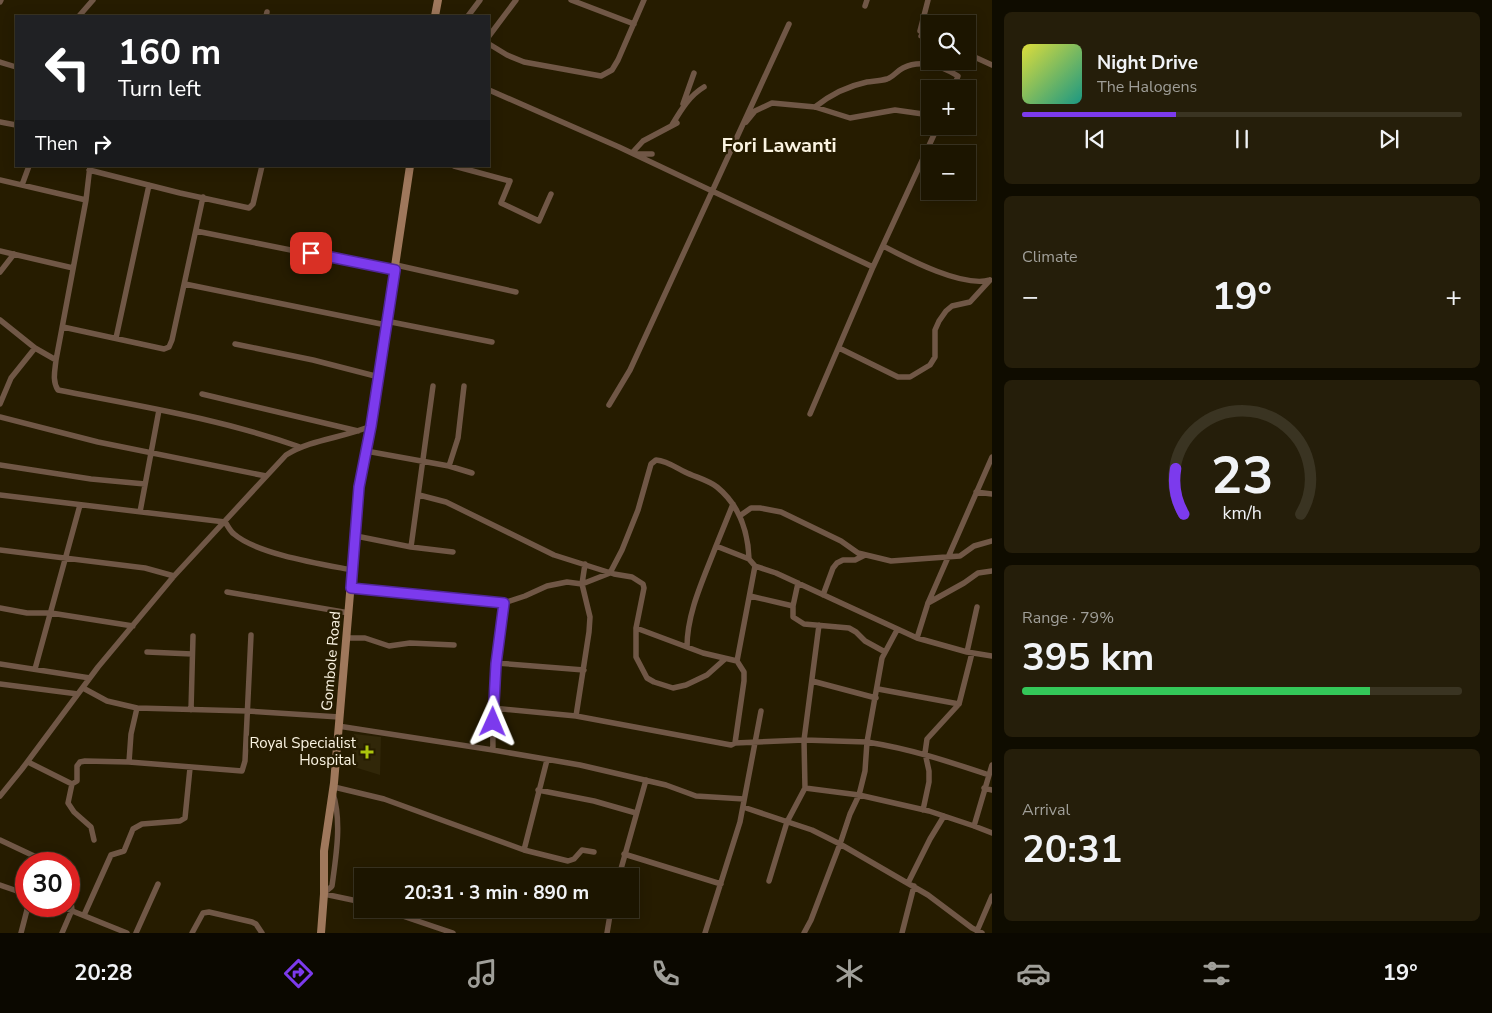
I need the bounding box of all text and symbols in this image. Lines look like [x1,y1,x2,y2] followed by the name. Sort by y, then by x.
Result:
[921,15,976,200] map controls
[921,15,976,70] button: search
[118,29,221,76] text: 160 m
[35,35,100,100] icon: left
[1097,50,1198,76] text: Night Drive
[118,74,201,104] text: Turn left
[1097,76,1197,98] text: The Halogens
[921,80,976,135] button: +
[1081,125,1109,153] icon: previous
[1228,125,1256,153] icon: pause
[1375,125,1403,153] icon: next
[88,130,116,158] icon: right
[35,131,78,157] text: Then
[721,132,837,159] district label: Fori Lawanti
[921,145,976,200] button: −
[290,232,332,274] pin
[297,239,325,267] icon: arrive
[1022,246,1077,268] text: Climate
[1212,271,1272,322] text: 19°
[1022,278,1039,316] text: −
[1445,278,1462,316] text: +
[1211,440,1273,511] text: 23
[1222,501,1262,525] text: km/h
[1022,607,1114,629] text: Range · 79%
[317,610,345,712] street label: Gombole Road
[1022,632,1154,683] text: 395 km
[466,695,518,747] position arrow
[249,733,357,770] place label: Royal Specialist Hospital
[360,745,374,759] marker: Royal Specialist Hospital
[1022,799,1070,821] text: Arrival
[1022,824,1123,875] text: 20:31
[15,852,80,917] speed limit sign: 30
[404,880,589,906] text: 20:31 · 3 min · 890 m
[281,956,316,991] icon: directions
[465,956,500,991] icon: music
[648,956,683,991] icon: phone
[832,956,867,991] icon: climate
[1016,956,1051,991] icon: car
[1199,956,1234,991] icon: filters
[74,958,133,988] text: 20:28
[1383,958,1418,988] text: 19°

